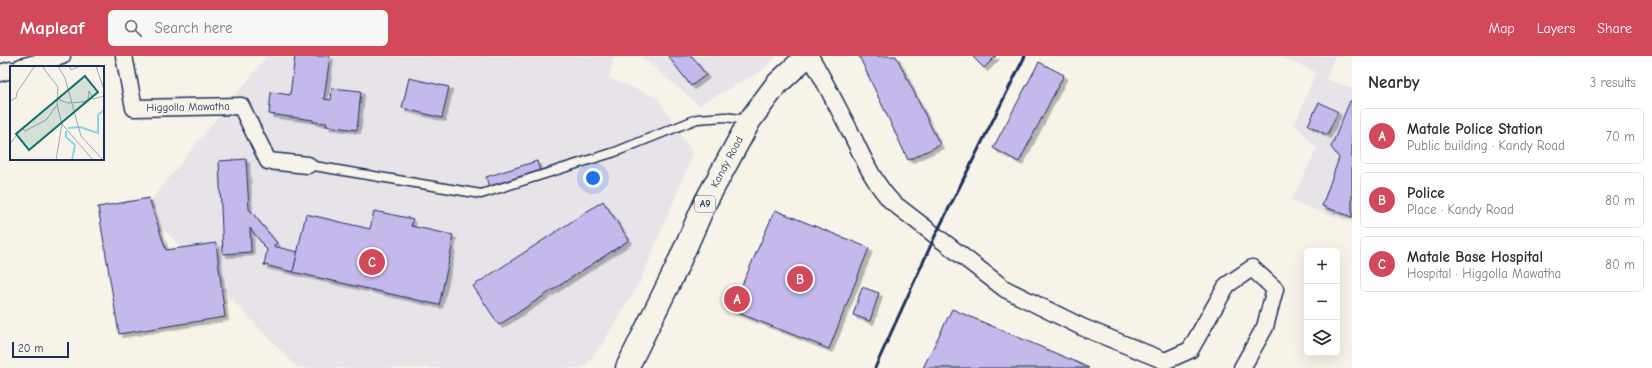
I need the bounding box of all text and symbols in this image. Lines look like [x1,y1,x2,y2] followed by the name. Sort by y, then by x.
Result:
[108,10,388,46] search box
[20,17,84,39] text: Mapleaf
[122,17,144,39] icon: search
[154,19,233,37] text: Search here
[1488,20,1515,37] text: Map
[1537,20,1575,37] text: Layers
[1597,20,1632,37] text: Share
[10,66,104,160] inset map
[1368,73,1419,92] text: Nearby
[1590,75,1636,90] text: 3 results
[146,100,230,114] street label: Higgolla Mawatha
[1407,120,1543,138] text: Matale Police Station
[1378,129,1386,144] text: A
[1606,129,1635,144] text: 70 m
[708,134,746,190] street label: Kandy Road
[1407,138,1565,153] text: Public building · Kandy Road
[583,168,603,188] your location
[1407,184,1445,202] text: Police
[1378,193,1386,208] text: B
[1605,193,1635,208] text: 80 m
[695,196,715,212] road number: A9
[1407,202,1514,217] text: Place · Kandy Road
[359,247,385,277] pin: C
[1304,248,1340,356] map controls
[1304,248,1340,284] button: +
[1407,248,1543,266] text: Matale Base Hospital
[1378,257,1386,272] text: C
[1605,257,1635,272] text: 80 m
[787,264,813,294] pin: B
[1407,266,1561,281] text: Hospital · Higgolla Mawatha
[724,284,750,314] pin: A
[1304,284,1340,320] button: −
[1304,320,1340,356] button: layers
[12,340,69,359] scale bar
[18,342,43,355] text: 20 m

